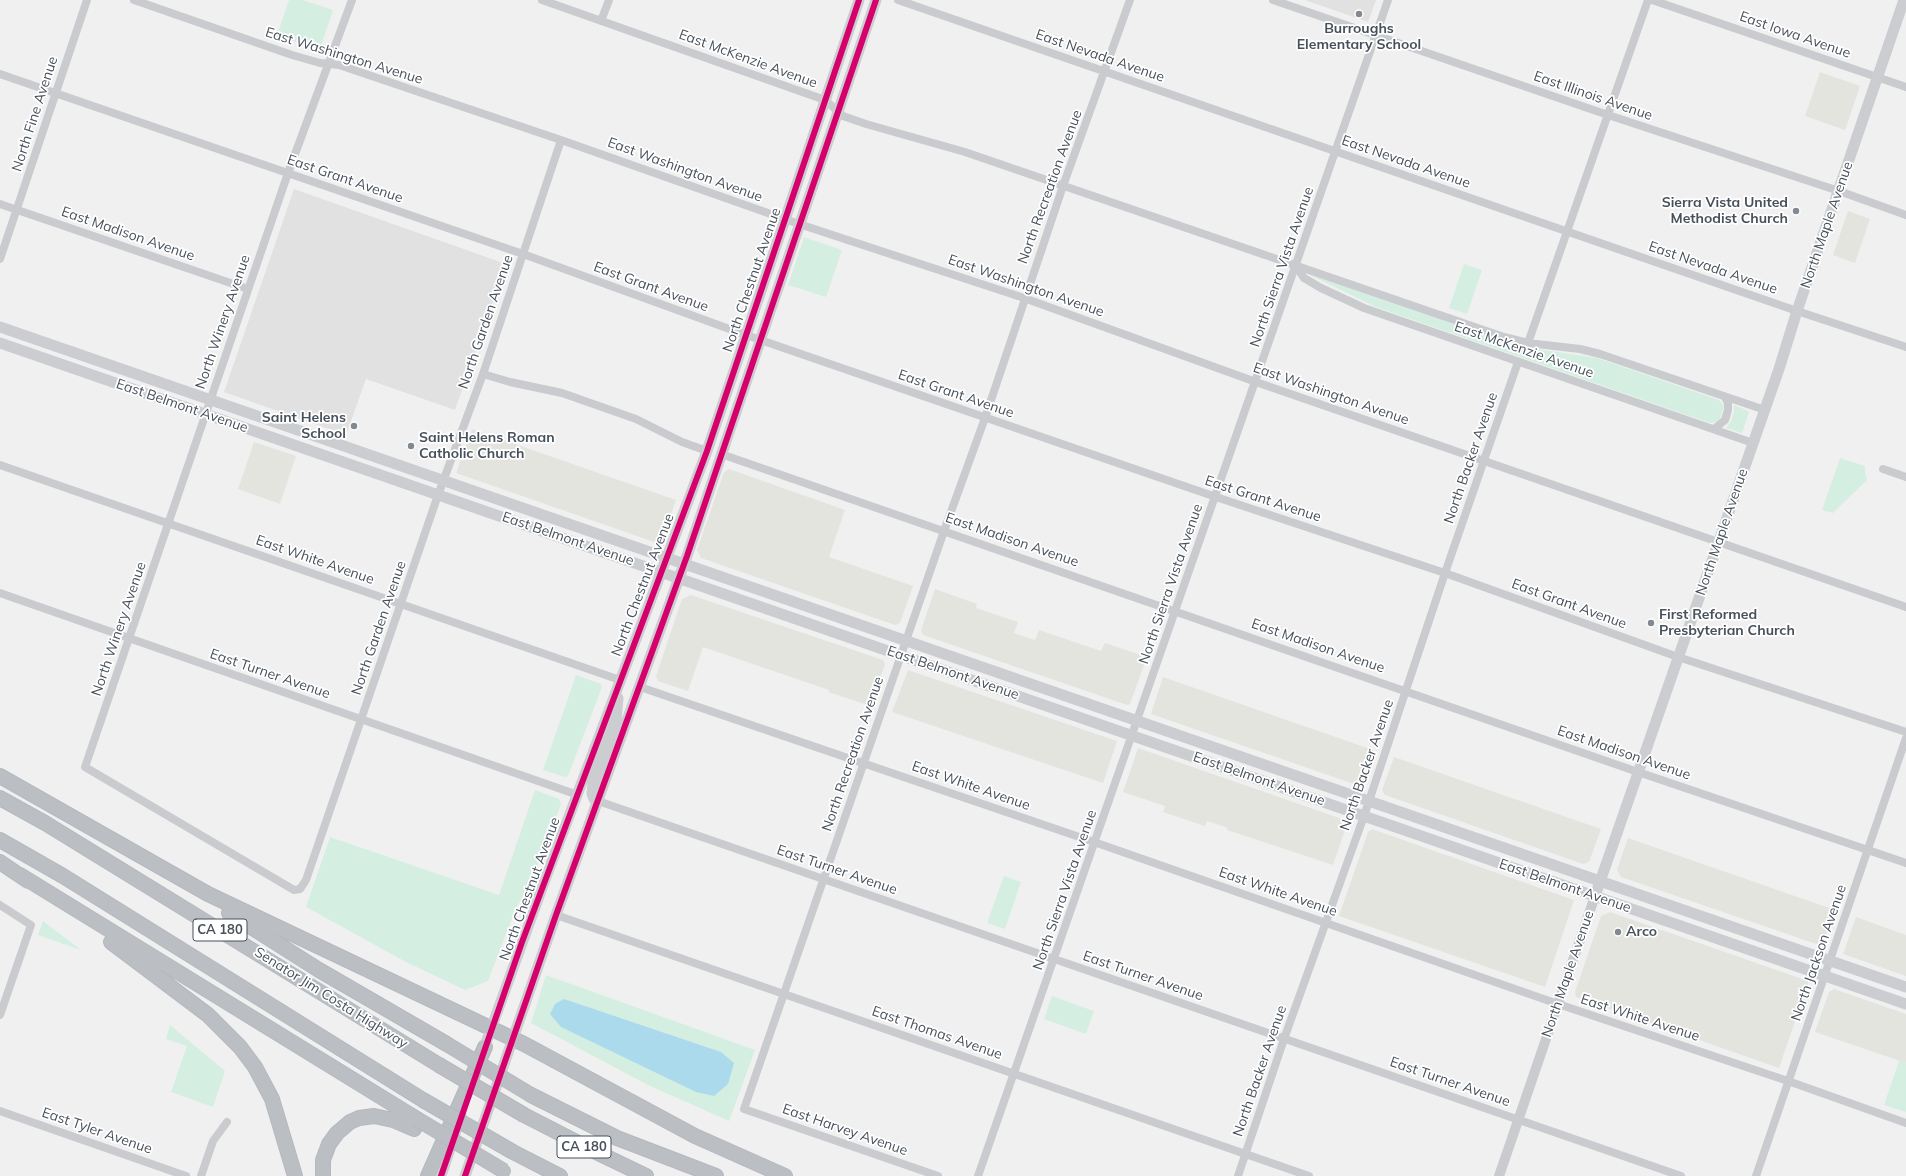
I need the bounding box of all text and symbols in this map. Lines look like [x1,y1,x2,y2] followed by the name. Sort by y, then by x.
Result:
[1737,8,1853,62] street label: East Iowa Avenue
[1354,9,1364,19] marker: Burroughs Elementary School
[1297,21,1421,54] place label: Burroughs Elementary School
[263,24,425,88] street label: East Washington Avenue
[676,26,820,92] street label: East McKenzie Avenue
[1034,26,1166,86] street label: East Nevada Avenue
[8,54,62,174] street label: North Fine Avenue
[1531,68,1655,124] street label: East Illinois Avenue
[1014,108,1086,266] street label: North Recreation Avenue
[1340,132,1472,192] street label: East Nevada Avenue
[605,134,765,206] street label: East Washington Avenue
[285,151,405,207] street label: East Grant Avenue
[1797,159,1857,291] street label: North Maple Avenue
[1247,185,1317,349] street label: North Sierra Vista Avenue
[1662,195,1788,228] place label: Sierra Vista United Methodist Church
[59,203,197,265] street label: East Madison Avenue
[719,206,785,354] street label: North Chestnut Avenue
[1791,206,1801,216] marker: Sierra Vista United Methodist Church
[1647,238,1779,298] street label: East Nevada Avenue
[946,251,1106,321] street label: East Washington Avenue
[192,253,254,391] street label: North Winery Avenue
[455,253,517,391] street label: North Garden Avenue
[591,258,711,316] street label: East Grant Avenue
[1452,318,1596,382] street label: East McKenzie Avenue
[1251,359,1411,429] street label: East Washington Avenue
[896,366,1016,422] street label: East Grant Avenue
[114,376,250,436] street label: East Belmont Avenue
[1441,390,1501,526] street label: North Backer Avenue
[262,410,346,442] place label: Saint Helens School
[349,421,359,431] marker: Saint Helens School
[419,430,555,462] place label: Saint Helens Roman Catholic Church
[406,441,416,451] marker: Saint Helens Roman Catholic Church
[1692,466,1752,598] street label: North Maple Avenue
[1203,472,1323,526] street label: East Grant Avenue
[1136,502,1206,666] street label: North Sierra Vista Avenue
[500,509,636,569] street label: East Belmont Avenue
[943,509,1081,571] street label: East Madison Avenue
[608,511,678,659] street label: North Chestnut Avenue
[254,532,376,588] street label: East White Avenue
[348,559,410,697] street label: North Garden Avenue
[88,560,150,698] street label: North Winery Avenue
[1509,575,1629,633] street label: East Grant Avenue
[1659,607,1795,640] place label: First Reformed Presbyterian Church
[1249,615,1387,677] street label: East Madison Avenue
[1646,618,1656,628] marker: First Reformed Presbyterian Church
[885,643,1021,703] street label: East Belmont Avenue
[208,646,332,702] street label: East Turner Avenue
[819,674,887,834] street label: North Recreation Avenue
[1337,697,1397,833] street label: North Backer Avenue
[1555,722,1693,784] street label: East Madison Avenue
[1191,749,1327,809] street label: East Belmont Avenue
[910,758,1032,814] street label: East White Avenue
[1030,808,1100,972] street label: North Sierra Vista Avenue
[496,815,564,963] street label: North Chestnut Avenue
[775,842,899,898] street label: East Turner Avenue
[1497,856,1633,916] street label: East Belmont Avenue
[1217,864,1339,920] street label: East White Avenue
[1788,883,1850,1023] street label: North Jackson Avenue
[1538,908,1598,1040] street label: North Maple Avenue
[193,919,247,941] road number: CA 180
[1626,924,1657,940] place label: Arco
[1613,927,1623,937] marker: Arco
[251,944,411,1052] street label: Senator Jim Costa Highway
[1081,948,1205,1004] street label: East Turner Avenue
[1578,991,1702,1045] street label: East White Avenue
[870,1003,1004,1063] street label: East Thomas Avenue
[1230,1003,1290,1139] street label: North Backer Avenue
[1388,1054,1512,1110] street label: East Turner Avenue
[780,1101,910,1159] street label: East Harvey Avenue
[40,1104,154,1158] street label: East Tyler Avenue
[557,1136,611,1158] road number: CA 180

